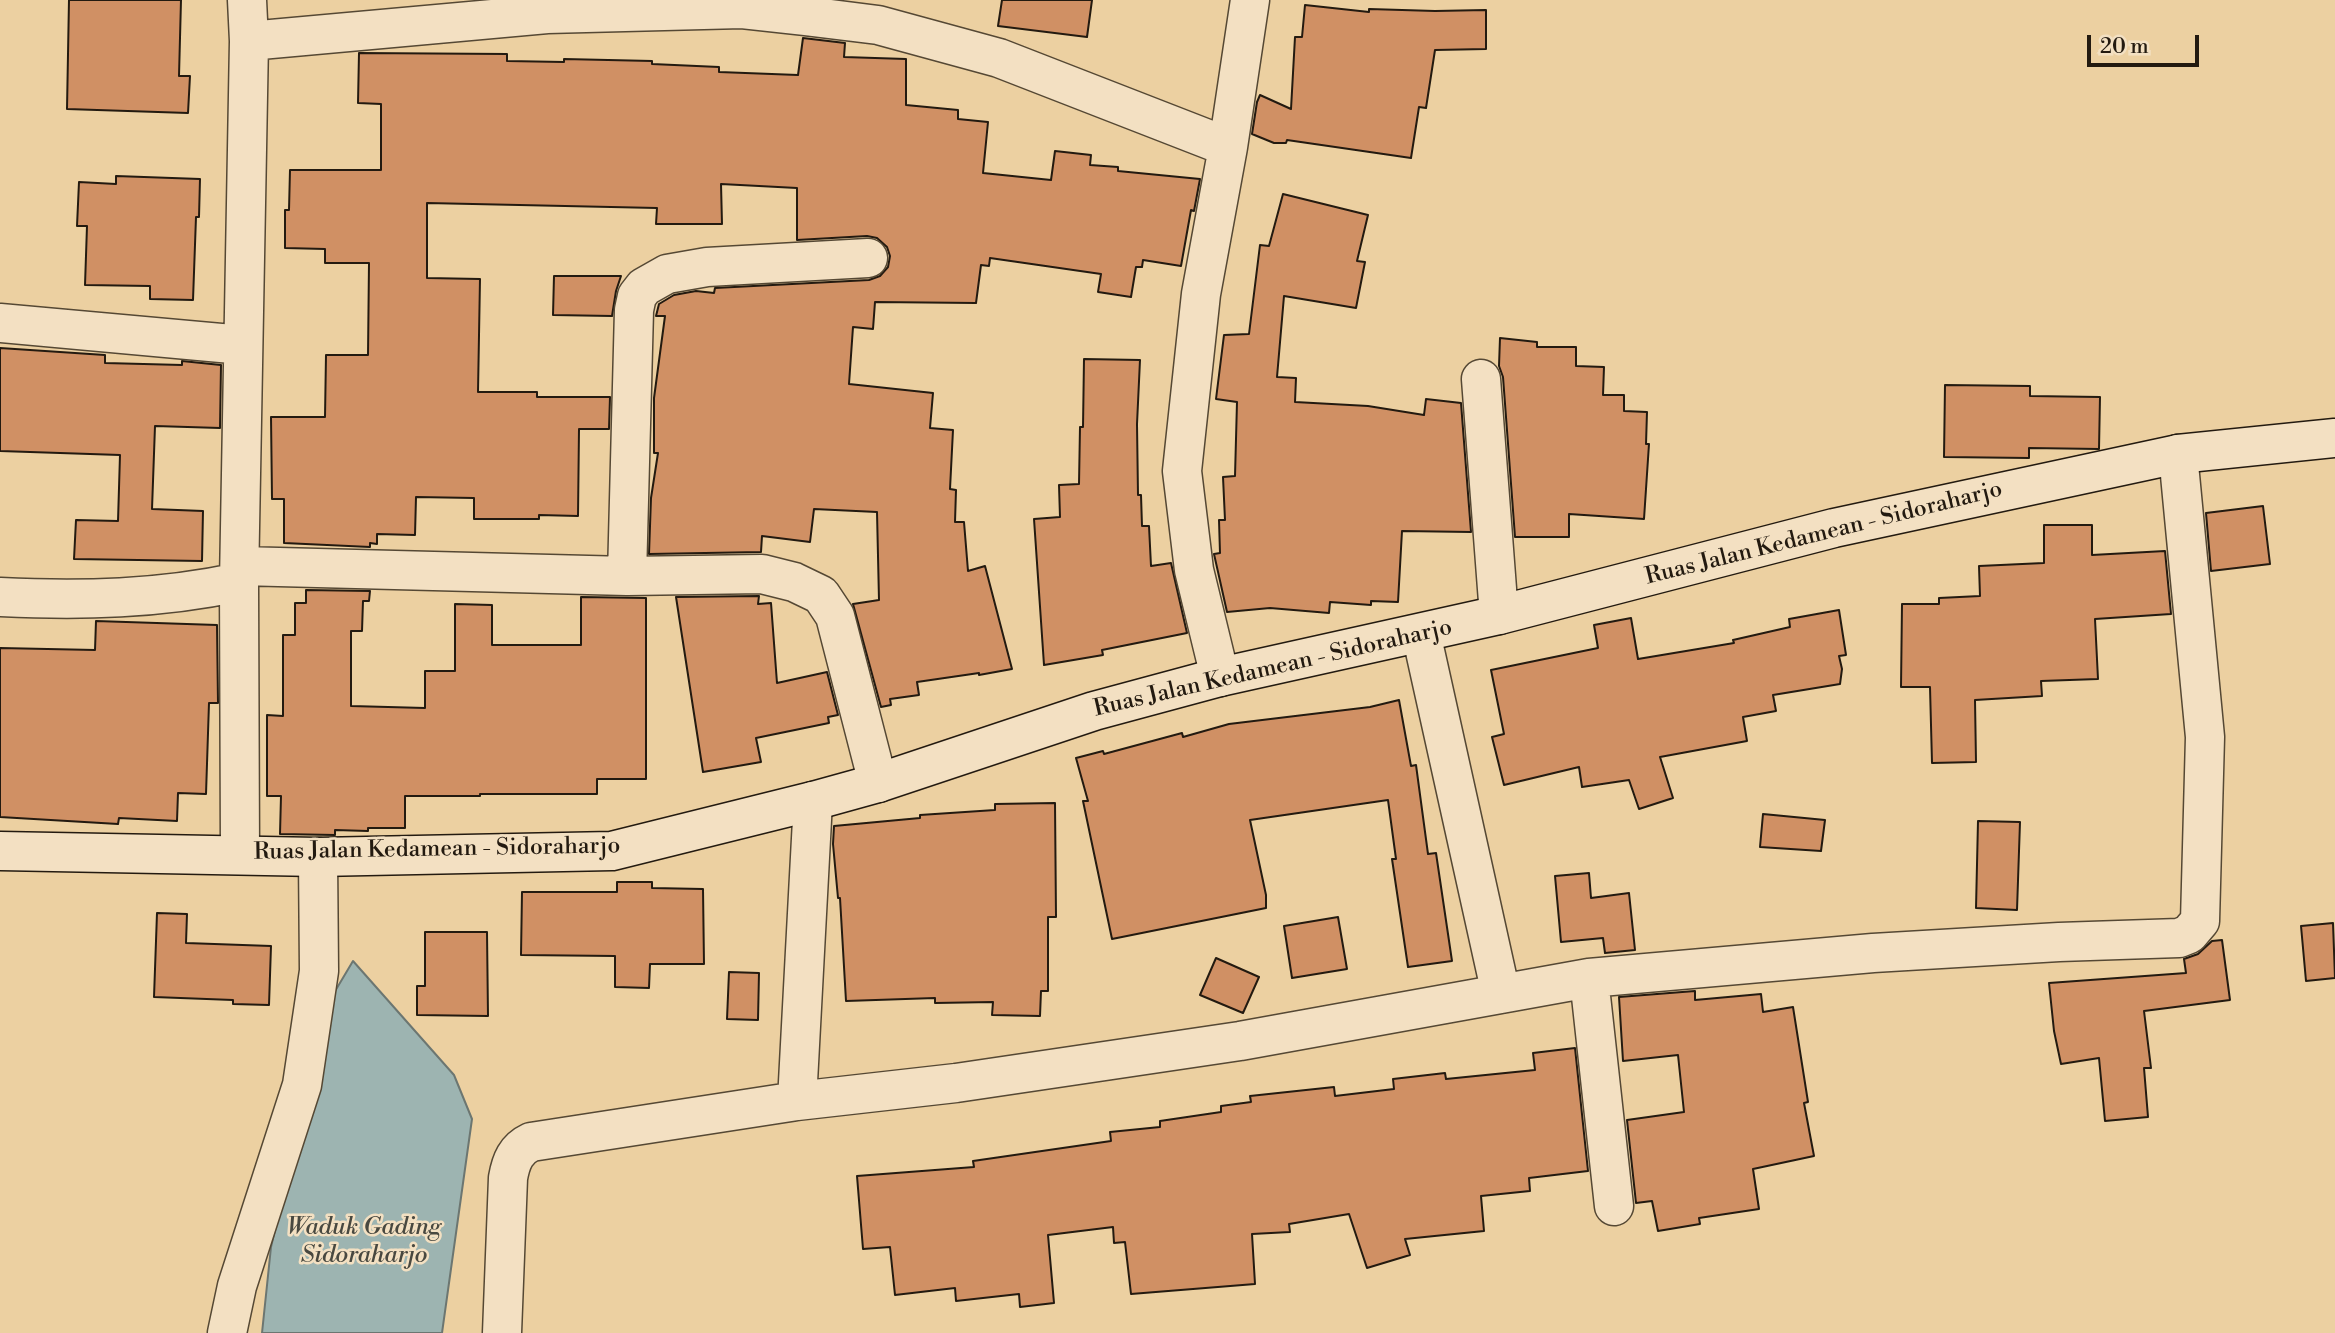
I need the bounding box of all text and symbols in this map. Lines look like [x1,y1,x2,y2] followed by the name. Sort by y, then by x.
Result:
[2090,21,2202,65] scale bar
[2100,34,2149,60] text: 20 m
[1643,476,2005,592] street label: Ruas Jalan Kedamean - Sidoraharjo
[1091,614,1455,724] street label: Ruas Jalan Kedamean - Sidoraharjo
[253,833,621,867] street label: Ruas Jalan Kedamean - Sidoraharjo
[287,1214,441,1270] water label: Waduk Gading Sidoraharjo

